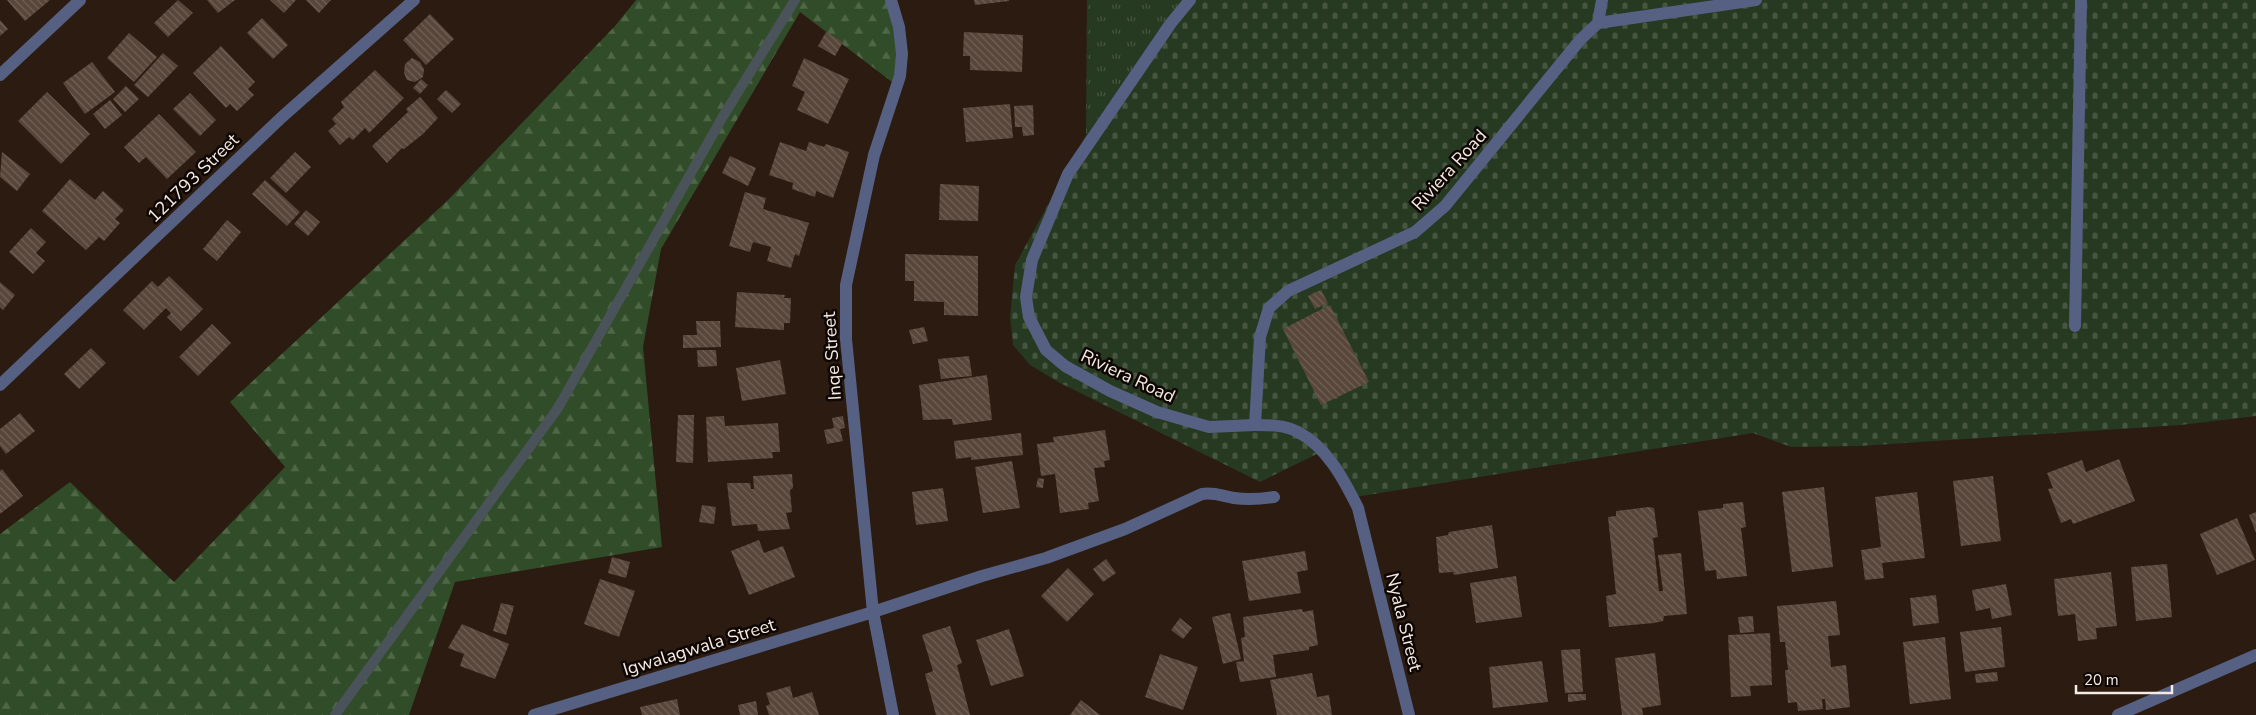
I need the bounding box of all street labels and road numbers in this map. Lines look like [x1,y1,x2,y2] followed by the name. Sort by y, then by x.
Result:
[1406,124,1492,216] street label: Riviera Road
[142,128,244,228] street label: 121793 Street
[817,310,847,401] street label: Inqe Street
[1077,344,1179,408] street label: Riviera Road
[1380,570,1428,674] street label: Nyala Street
[620,612,779,682] street label: Igwalagwala Street

